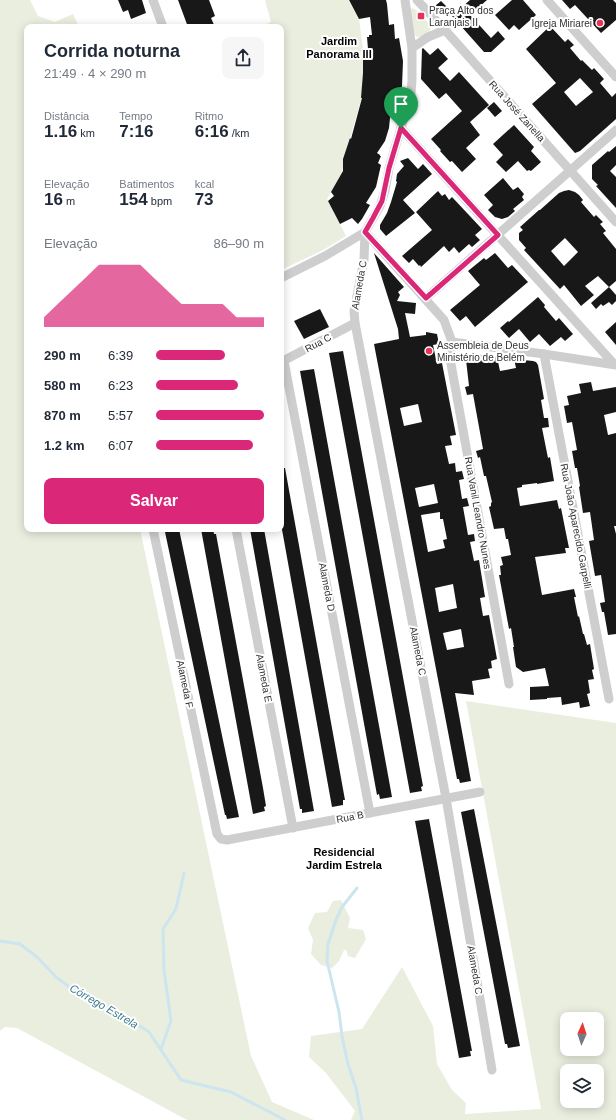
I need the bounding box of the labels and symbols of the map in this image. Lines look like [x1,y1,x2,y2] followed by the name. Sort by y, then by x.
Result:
[429,5,493,28] place label: Praça Alto dos Laranjais II
[416,11,426,21] marker: Praça Alto dos Laranjais II
[531,18,592,29] place label: Igreja Miriarei
[595,18,605,28] marker: Igreja Miriarei
[306,35,372,60] district label: Jardim Panorama III
[487,78,547,144] street label: Rua José Zanella
[384,87,418,128] pin
[349,260,369,310] street label: Alameda C
[303,331,333,355] street label: Rua C
[437,340,529,363] place label: Assembleia de Deus Ministério de Belém
[424,346,434,356] marker: Assembleia de Deus Ministério de Belém
[463,456,493,570] street label: Rua Vanil Leandro Nunes
[558,462,594,590] street label: Rua João Aparecido Garpelli
[317,562,337,612] street label: Alameda D
[408,626,428,676] street label: Alameda C
[254,653,274,703] street label: Alameda E
[175,659,195,709] street label: Alameda F
[335,809,365,825] street label: Rua B
[306,846,383,871] district label: Residencial Jardim Estrela
[465,945,485,995] street label: Alameda C
[68,982,140,1030] water label: Córrego Estrela
[560,1012,604,1056] north arrow

